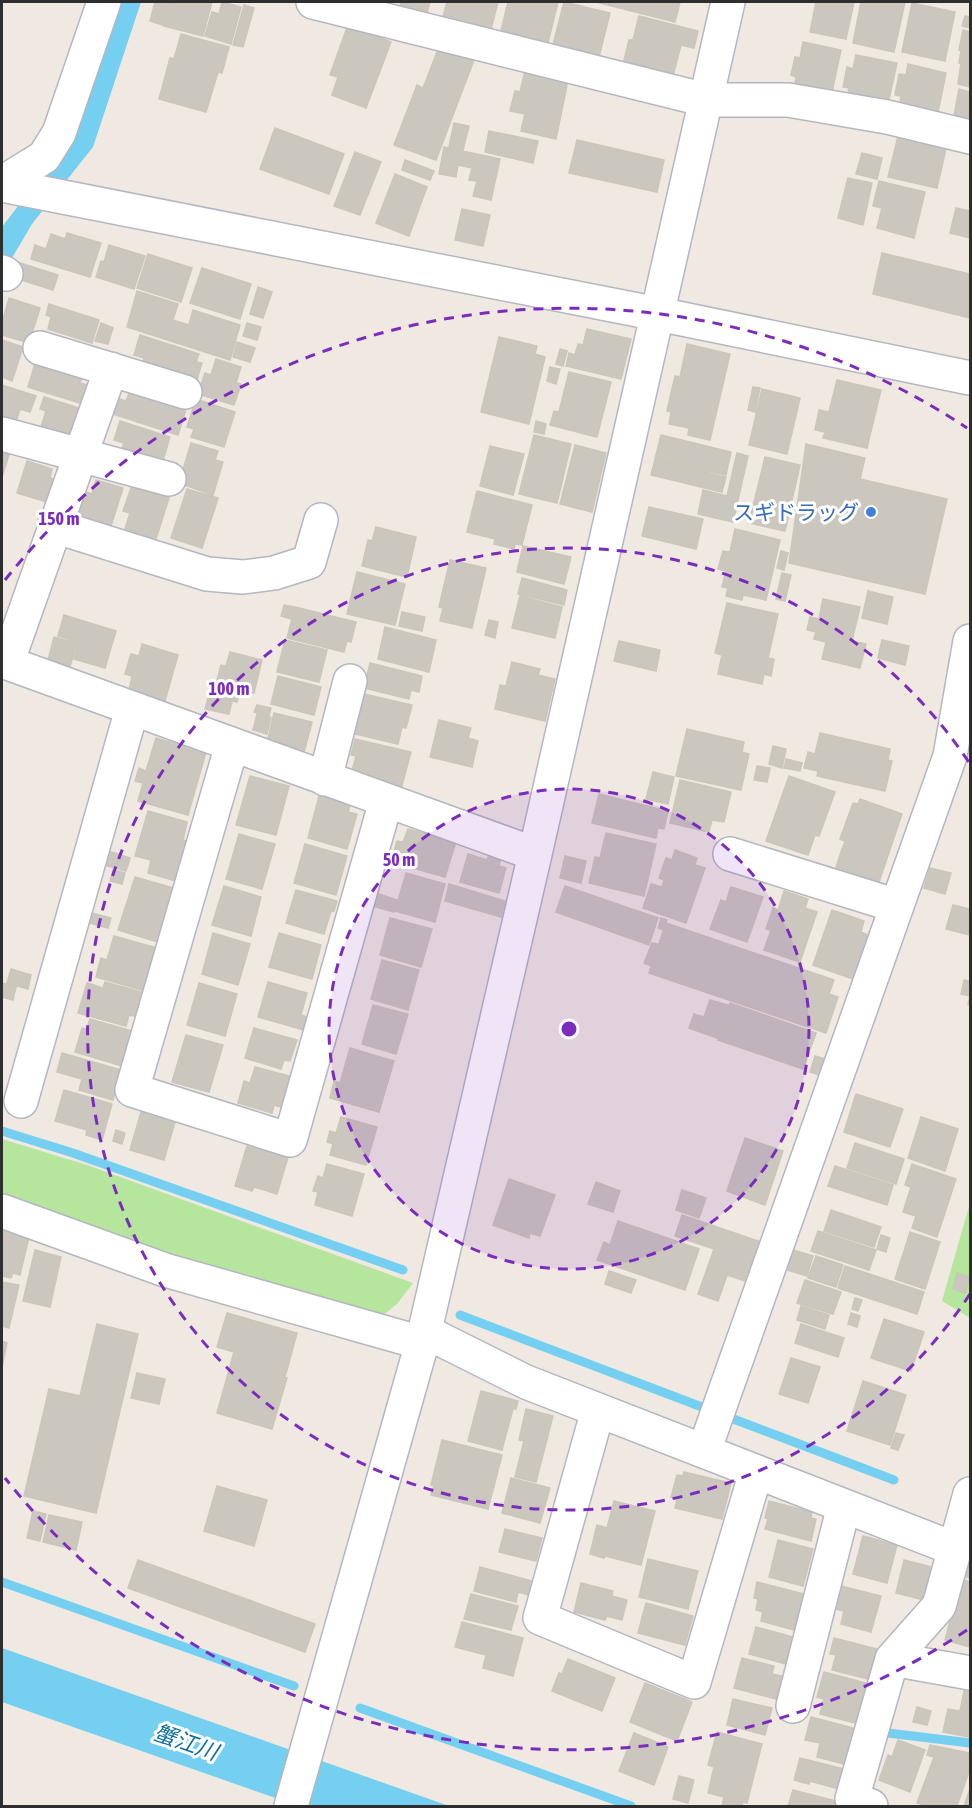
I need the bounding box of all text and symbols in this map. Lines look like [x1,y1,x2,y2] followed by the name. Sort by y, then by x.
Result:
[733,500,859,524] place label: スギドラッグ
[864,505,878,519] marker: スギドラッグ
[39,508,79,529] text: 150 m
[209,678,249,699] text: 100 m
[383,849,415,870] text: 50 m
[559,1019,579,1039] centre of rings
[151,1719,223,1766] water label: 蟹江川

